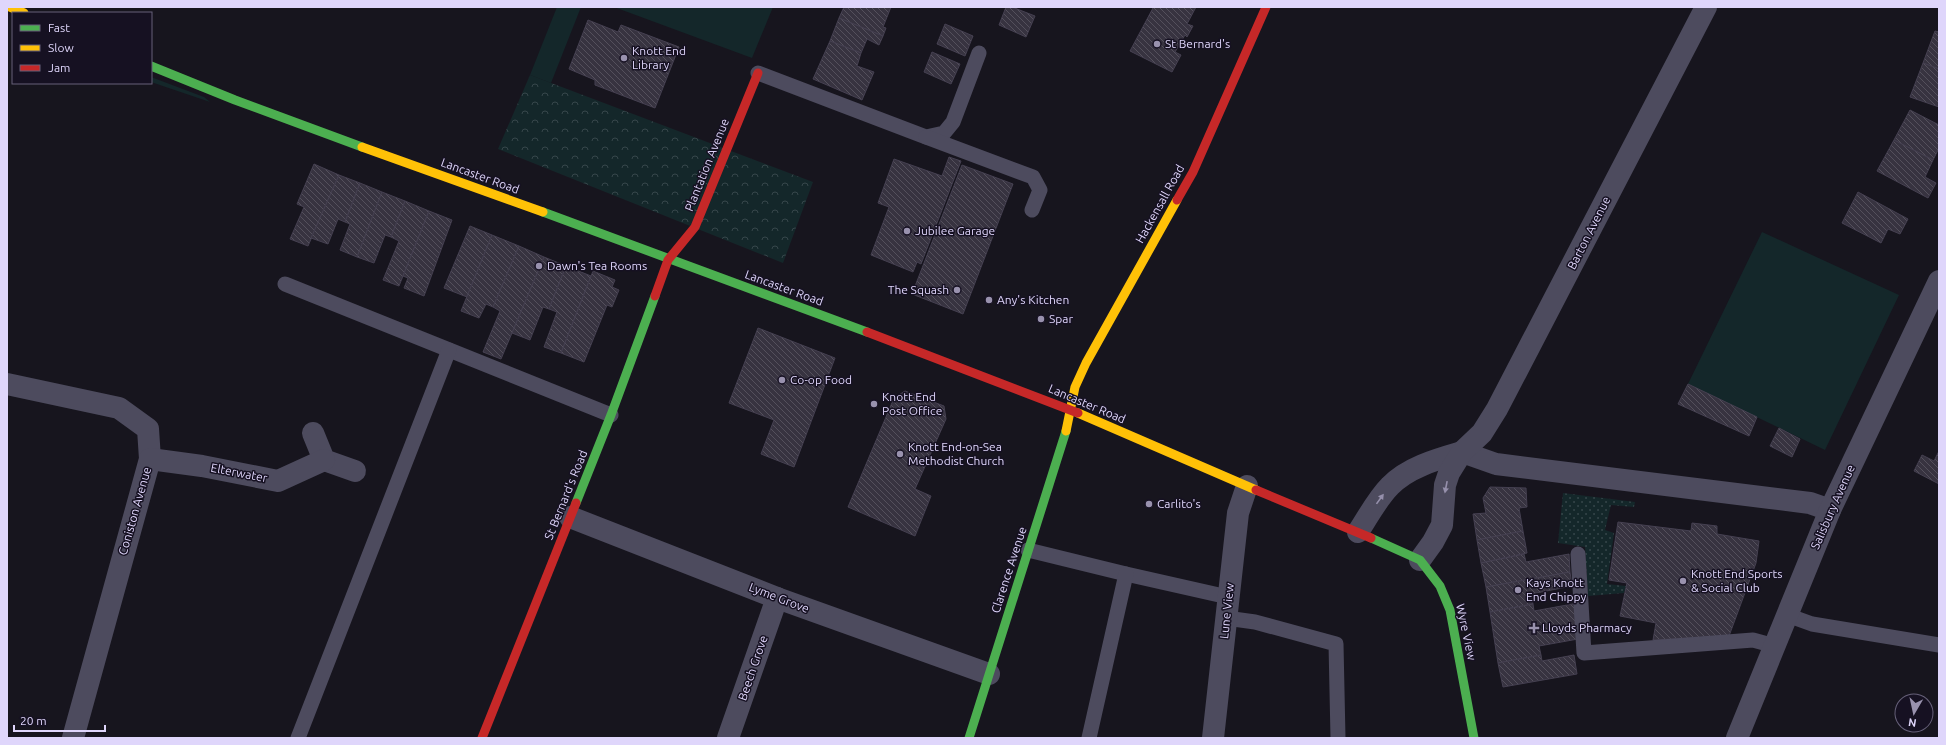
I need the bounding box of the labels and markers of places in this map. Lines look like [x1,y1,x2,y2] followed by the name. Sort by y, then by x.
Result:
[1165,37,1230,50] place label: St Bernard's
[1152,39,1162,49] marker: St Bernard's
[632,44,686,71] place label: Knott End Library
[619,53,629,63] marker: Knott End Library
[915,224,995,237] place label: Jubilee Garage
[902,226,912,236] marker: Jubilee Garage
[547,259,647,272] place label: Dawn's Tea Rooms
[534,261,544,271] marker: Dawn's Tea Rooms
[888,283,949,296] place label: The Squash
[952,285,962,295] marker: The Squash
[997,293,1069,306] place label: Any's Kitchen
[984,295,994,305] marker: Any's Kitchen
[1049,312,1073,325] place label: Spar
[1036,314,1046,324] marker: Spar
[790,373,852,386] place label: Co-op Food
[777,375,787,385] marker: Co-op Food
[882,390,942,417] place label: Knott End Post Office
[869,399,879,409] marker: Knott End Post Office
[908,440,1004,467] place label: Knott End-on-Sea Methodist Church
[895,449,905,459] marker: Knott End-on-Sea Methodist Church
[1157,497,1201,510] place label: Carlito's
[1144,499,1154,509] marker: Carlito's
[1691,567,1783,594] place label: Knott End Sports & Social Club
[1526,576,1586,603] place label: Kays Knott End Chippy
[1678,576,1688,586] marker: Knott End Sports & Social Club
[1513,585,1523,595] marker: Kays Knott End Chippy
[1542,621,1632,634] place label: Lloyds Pharmacy
[1529,623,1539,633] marker: Lloyds Pharmacy

